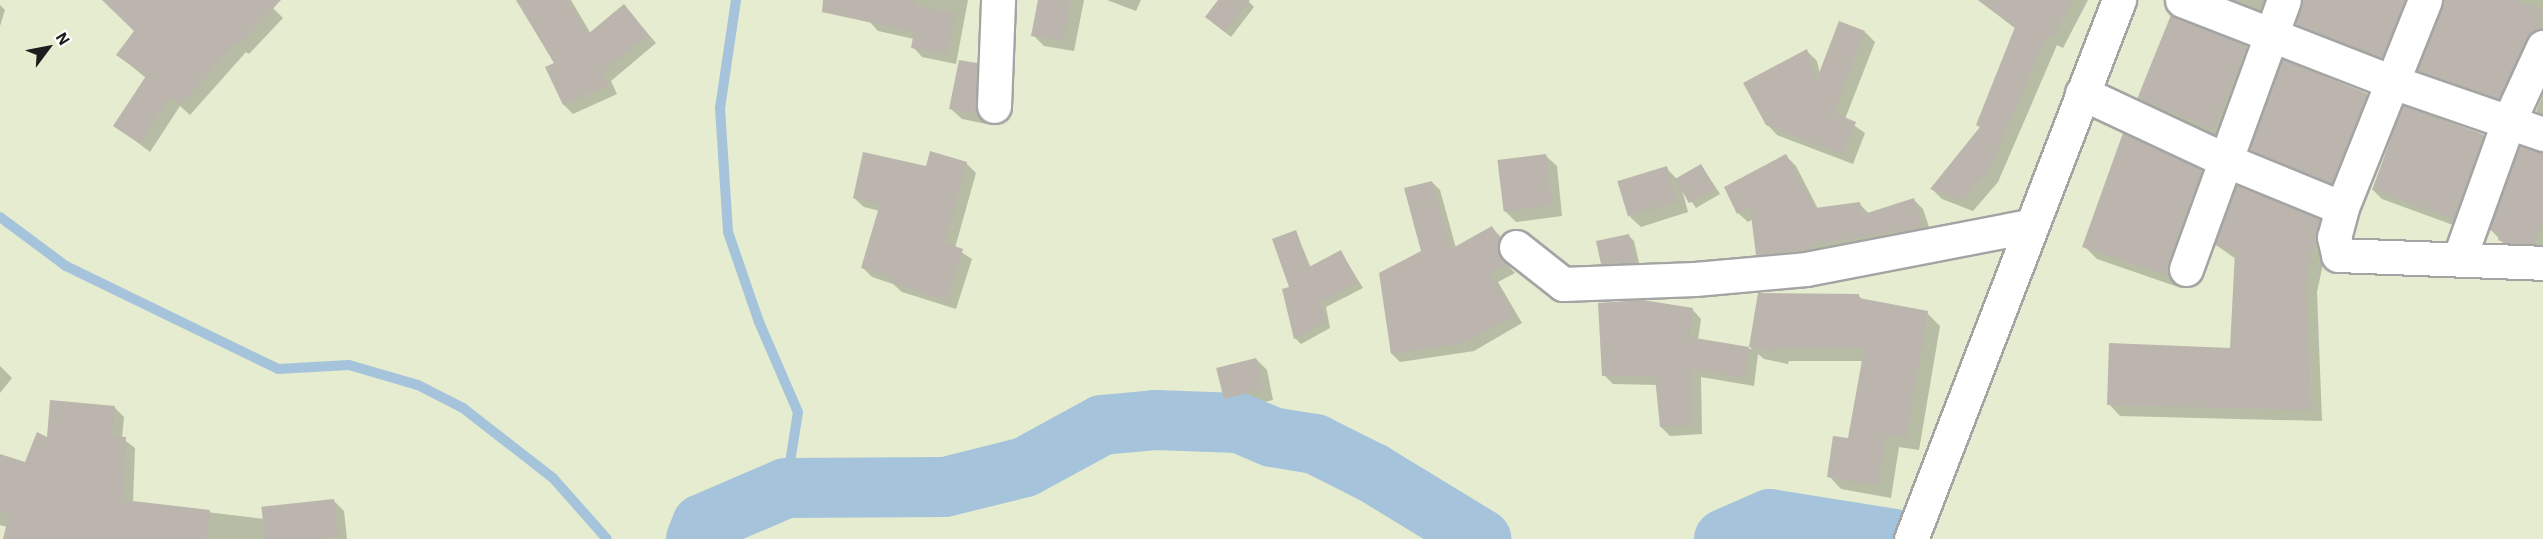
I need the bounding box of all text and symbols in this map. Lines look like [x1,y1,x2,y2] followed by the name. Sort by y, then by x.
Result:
[18,18,78,78] north arrow
[52,28,75,49] text: N

